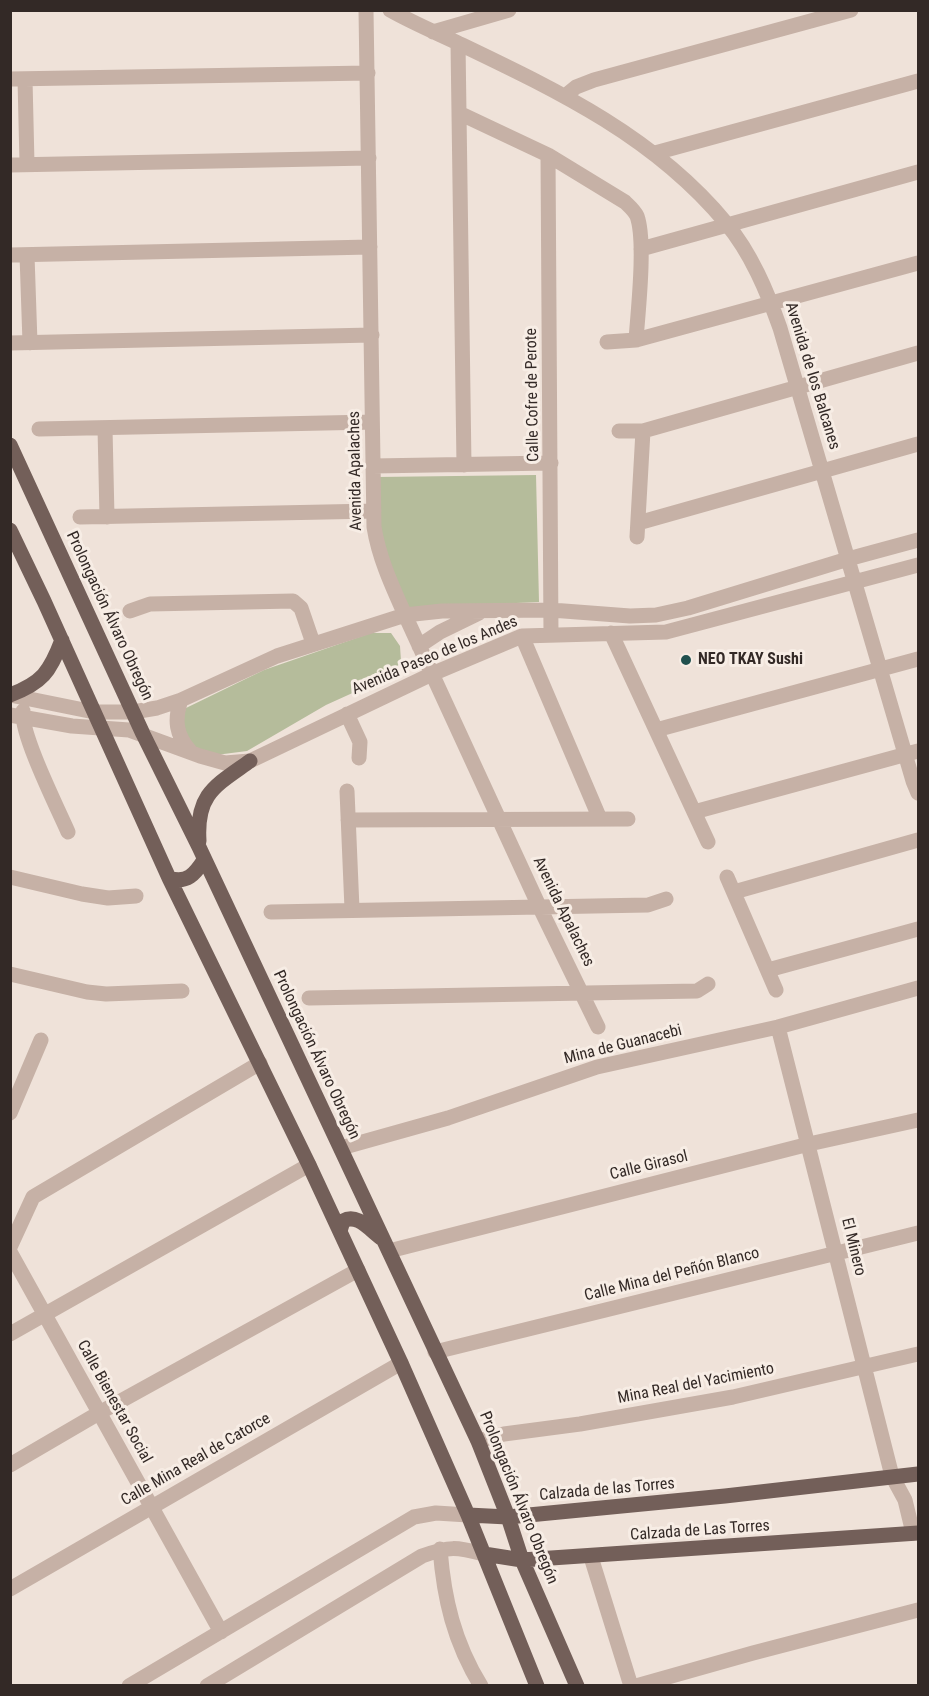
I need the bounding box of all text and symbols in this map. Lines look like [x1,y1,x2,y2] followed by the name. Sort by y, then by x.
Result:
[780,300,844,452] street label: Avenida de los Balcanes
[522,328,544,462] street label: Calle Cofre de Perote
[345,411,367,531] street label: Avenida Apalaches
[61,528,157,704] street label: Prolongación Álvaro Obregón
[349,612,521,700] street label: Avenida Paseo de los Andes
[698,650,803,670] place label: NEO TKAY Sushi
[679,653,693,667] marker: NEO TKAY Sushi
[528,854,598,970] street label: Avenida Apalaches
[268,967,364,1143] street label: Prolongación Álvaro Obregón
[562,1021,684,1069] street label: Mina de Guanacebi
[608,1147,690,1185] street label: Calle Girasol
[837,1216,869,1278] street label: El Minero
[583,1244,761,1306] street label: Calle Mina del Peñón Blanco
[72,1337,156,1467] street label: Calle Bienestar Social
[616,1359,776,1409] street label: Mina Real del Yacimiento
[118,1409,274,1511] street label: Calle Mina Real de Catorce
[475,1409,561,1587] street label: Prolongación Álvaro Obregón
[539,1475,675,1505] street label: Calzada de las Torres
[630,1517,770,1545] street label: Calzada de Las Torres

